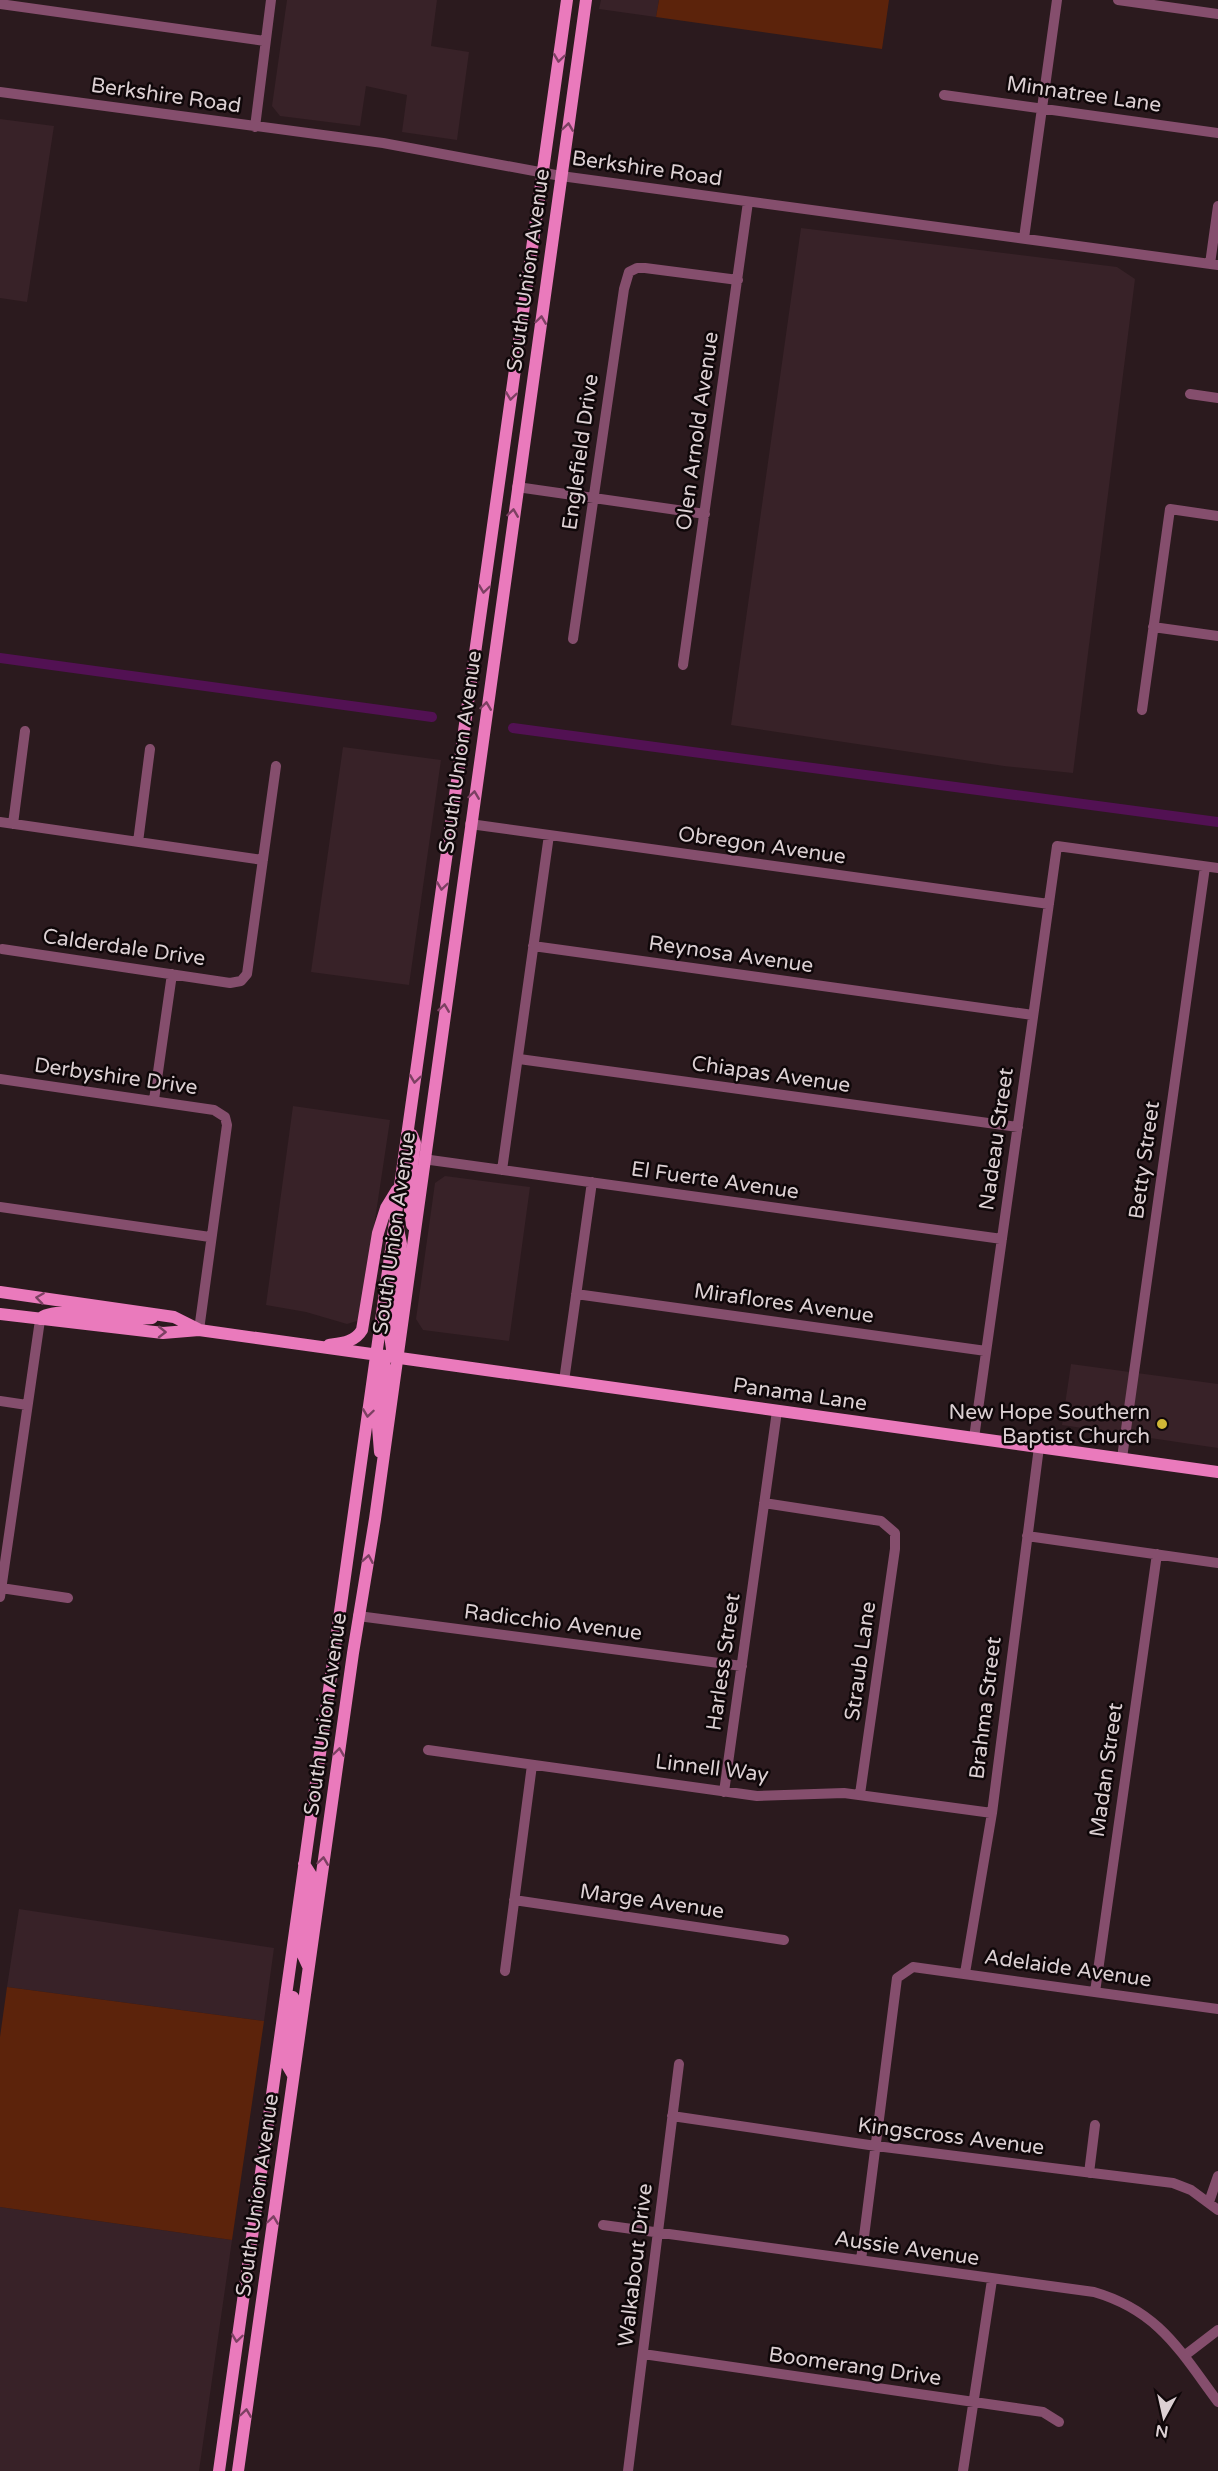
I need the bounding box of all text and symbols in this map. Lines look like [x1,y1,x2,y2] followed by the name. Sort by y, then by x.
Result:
[554,53,566,63] one-way arrow
[1005,71,1163,118] street label: Minnatree Lane
[89,73,243,118] street label: Berkshire Road
[562,123,574,132] one-way arrow
[570,146,724,191] street label: Berkshire Road
[502,167,555,373] street label: South Union Avenue
[534,316,546,325] one-way arrow
[671,330,724,532] street label: Olen Arnold Avenue
[557,372,604,532] street label: Englefield Drive
[506,391,518,400] one-way arrow
[507,509,519,518] one-way arrow
[478,584,490,593] one-way arrow
[434,649,487,855] street label: South Union Avenue
[480,702,492,711] one-way arrow
[467,790,479,799] one-way arrow
[676,821,848,870] street label: Obregon Avenue
[437,881,449,890] one-way arrow
[41,924,207,971] street label: Calderdale Drive
[647,931,815,978] street label: Reynosa Avenue
[438,1004,450,1013] one-way arrow
[690,1051,852,1098] street label: Chiapas Avenue
[33,1053,199,1100] street label: Derbyshire Drive
[974,1066,1019,1212] street label: Nadeau Street
[409,1074,421,1084] one-way arrow
[1124,1099,1165,1221] street label: Betty Street
[368,1130,421,1336] street label: South Union Avenue
[629,1156,801,1205] street label: El Fuerte Avenue
[692,1278,876,1329] street label: Miraflores Avenue
[36,1292,45,1304] one-way arrow
[158,1326,167,1338] one-way arrow
[731,1373,869,1416] street label: Panama Lane
[949,1400,1150,1449] place label: New Hope Southern Baptist Church
[362,1408,374,1417] one-way arrow
[1155,1417,1169,1431] marker: New Hope Southern Baptist Church
[361,1554,374,1564] one-way arrow
[701,1592,746,1732] street label: Harless Street
[463,1599,643,1646] street label: Radicchio Avenue
[840,1600,881,1722] street label: Straub Lane
[299,1611,352,1817] street label: South Union Avenue
[964,1635,1007,1781] street label: Brahma Street
[1085,1701,1128,1839] street label: Madan Street
[332,1747,344,1757] one-way arrow
[654,1749,770,1788] street label: Linnell Way
[317,1856,329,1865] one-way arrow
[578,1879,726,1924] street label: Marge Avenue
[983,1944,1153,1993] street label: Adelaide Avenue
[231,2092,284,2298] street label: South Union Avenue
[856,2113,1046,2160] street label: Kingscross Avenue
[613,2182,658,2348] street label: Walkabout Drive
[266,2215,278,2225] one-way arrow
[833,2226,981,2271] street label: Aussie Avenue
[232,2333,244,2342] one-way arrow
[767,2342,943,2391] street label: Boomerang Drive
[1134,2387,1194,2447] north arrow
[239,2408,251,2418] one-way arrow
[1154,2420,1170,2442] text: N

